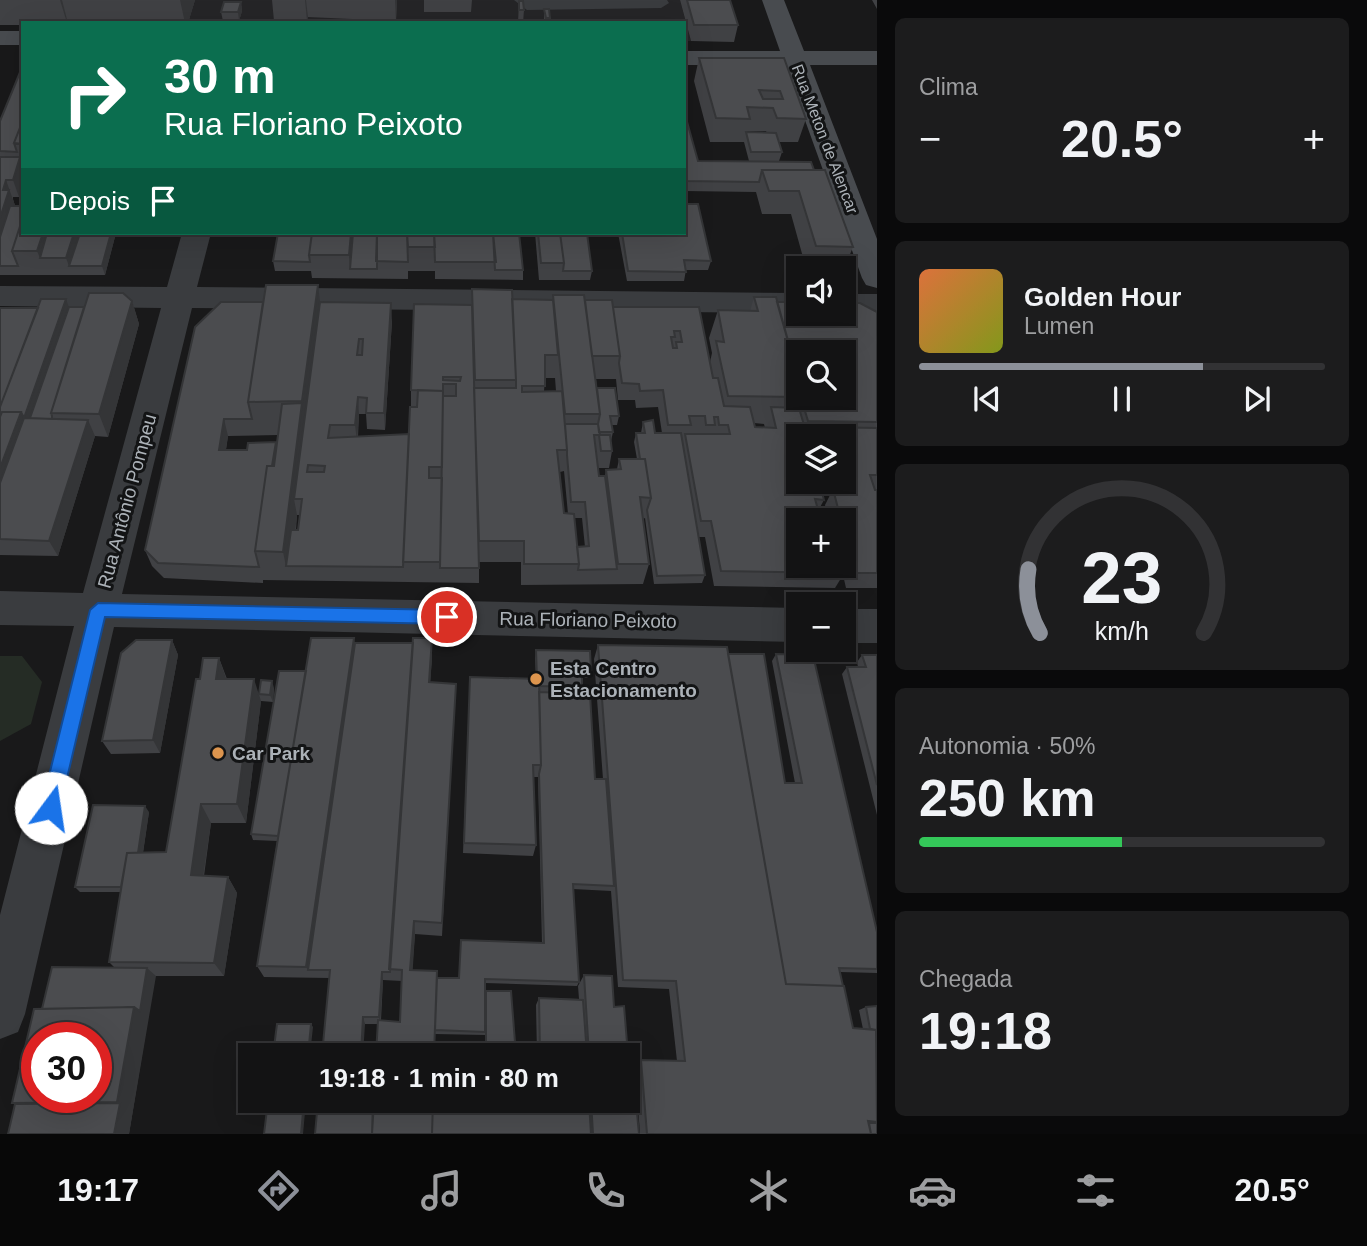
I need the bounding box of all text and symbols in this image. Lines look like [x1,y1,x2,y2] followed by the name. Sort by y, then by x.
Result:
[49,49,140,140] icon: right
[164,49,276,103] text: 30 m
[789,62,862,217] street label: Rua Meton de Alencar
[919,74,978,100] text: Clima
[164,106,463,142] text: Rua Floriano Peixoto
[1061,110,1183,168] text: 20.5°
[919,118,941,160] text: −
[1303,118,1325,160] text: +
[144,182,182,220] icon: arrive
[49,186,130,216] text: Depois
[786,256,856,662] map controls
[786,256,856,326] button: sound
[1024,282,1181,312] text: Golden Hour
[1024,313,1094,339] text: Lumen
[786,340,856,410] button: search
[968,380,1006,418] icon: previous
[1103,380,1141,418] icon: pause
[1238,380,1276,418] icon: next
[94,412,160,590] street label: Rua Antônio Pompeu
[786,424,856,494] button: layers
[786,508,856,578] button: +
[1082,537,1162,618] text: 23
[417,587,477,647] pin
[786,592,856,662] button: −
[428,598,466,636] icon: arrive
[499,608,677,632] street label: Rua Floriano Peixoto
[1095,617,1149,645] text: km/h
[550,658,697,701] place label: Esta Centro Estacionamento
[528,671,544,687] marker: Esta Centro Estacionamento
[919,733,1095,759] text: Autonomia · 50%
[232,743,311,764] place label: Car Park
[210,745,226,761] marker: Car Park
[919,769,1095,827] text: 250 km
[14,771,88,845] position arrow
[919,966,1012,992] text: Chegada
[919,1002,1052,1060] text: 19:18
[21,1022,112,1113] speed limit sign: 30
[319,1063,559,1093] text: 19:18 · 1 min · 80 m
[254,1166,303,1215] icon: directions
[417,1166,466,1215] icon: music
[581,1166,630,1215] icon: phone
[744,1166,793,1215] icon: climate
[908,1166,957,1215] icon: car
[1071,1166,1120,1215] icon: filters
[57,1172,139,1208] text: 19:17
[1235,1172,1310,1208] text: 20.5°

